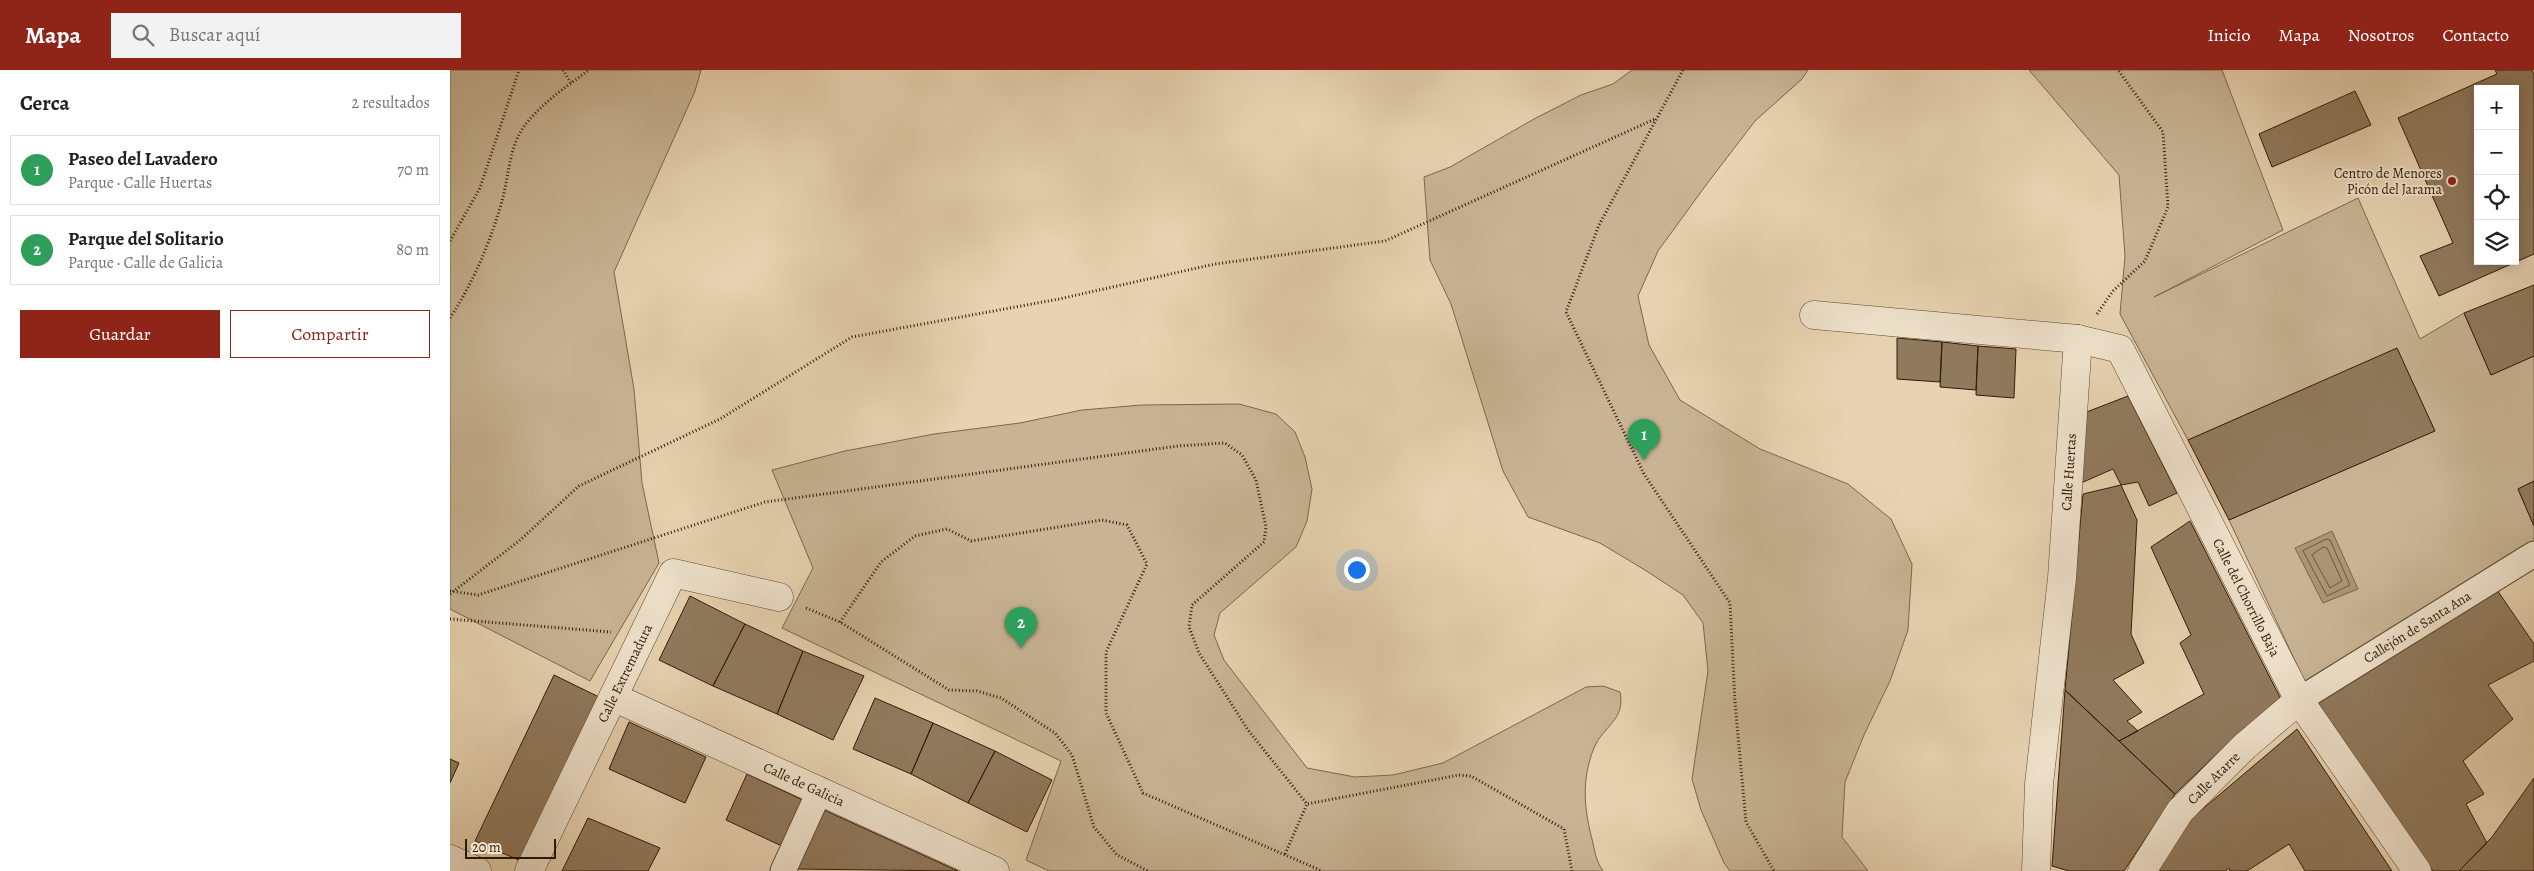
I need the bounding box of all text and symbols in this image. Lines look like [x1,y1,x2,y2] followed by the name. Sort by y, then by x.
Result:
[111,13,461,58] search box
[25,19,81,51] text: Mapa
[129,21,157,49] icon: search
[169,22,260,48] text: Buscar aquí
[2207,23,2250,47] text: Inicio
[2278,23,2320,47] text: Mapa
[2348,23,2414,47] text: Nosotros
[2442,23,2509,47] text: Contacto
[2474,85,2519,265] map controls
[2474,85,2519,130] button: +
[20,89,70,117] text: Cerca
[351,92,430,114] text: 2 resultados
[2474,130,2519,175] button: −
[68,146,218,172] text: Paseo del Lavadero
[34,159,40,181] text: 1
[397,159,429,181] text: 70 m
[2334,164,2442,199] place label: Centro de Menores Picón del Jarama
[68,172,212,194] text: Parque · Calle Huertas
[2446,175,2458,187] marker: Centro de Menores Picón del Jarama
[2474,175,2519,220] button: locate
[2474,220,2519,265] button: layers
[68,226,224,252] text: Parque del Solitario
[33,239,41,261] text: 2
[396,239,429,261] text: 80 m
[68,252,223,274] text: Parque · Calle de Galicia
[20,310,220,358] button: Guardar
[230,310,430,358] button: Compartir
[1628,419,1660,460] pin: 1
[2057,433,2081,511] street label: Calle Huertas
[2209,535,2285,660] street label: Calle del Chorrillo Baja
[1344,557,1370,583] your location
[2360,586,2475,667] street label: Callejón de Santa Ana
[1005,607,1037,648] pin: 2
[593,620,657,725] street label: Calle Extremadura
[2183,747,2244,808] street label: Calle Atarre
[760,757,848,811] street label: Calle de Galicia
[465,836,556,859] scale bar
[472,838,501,857] text: 20 m

